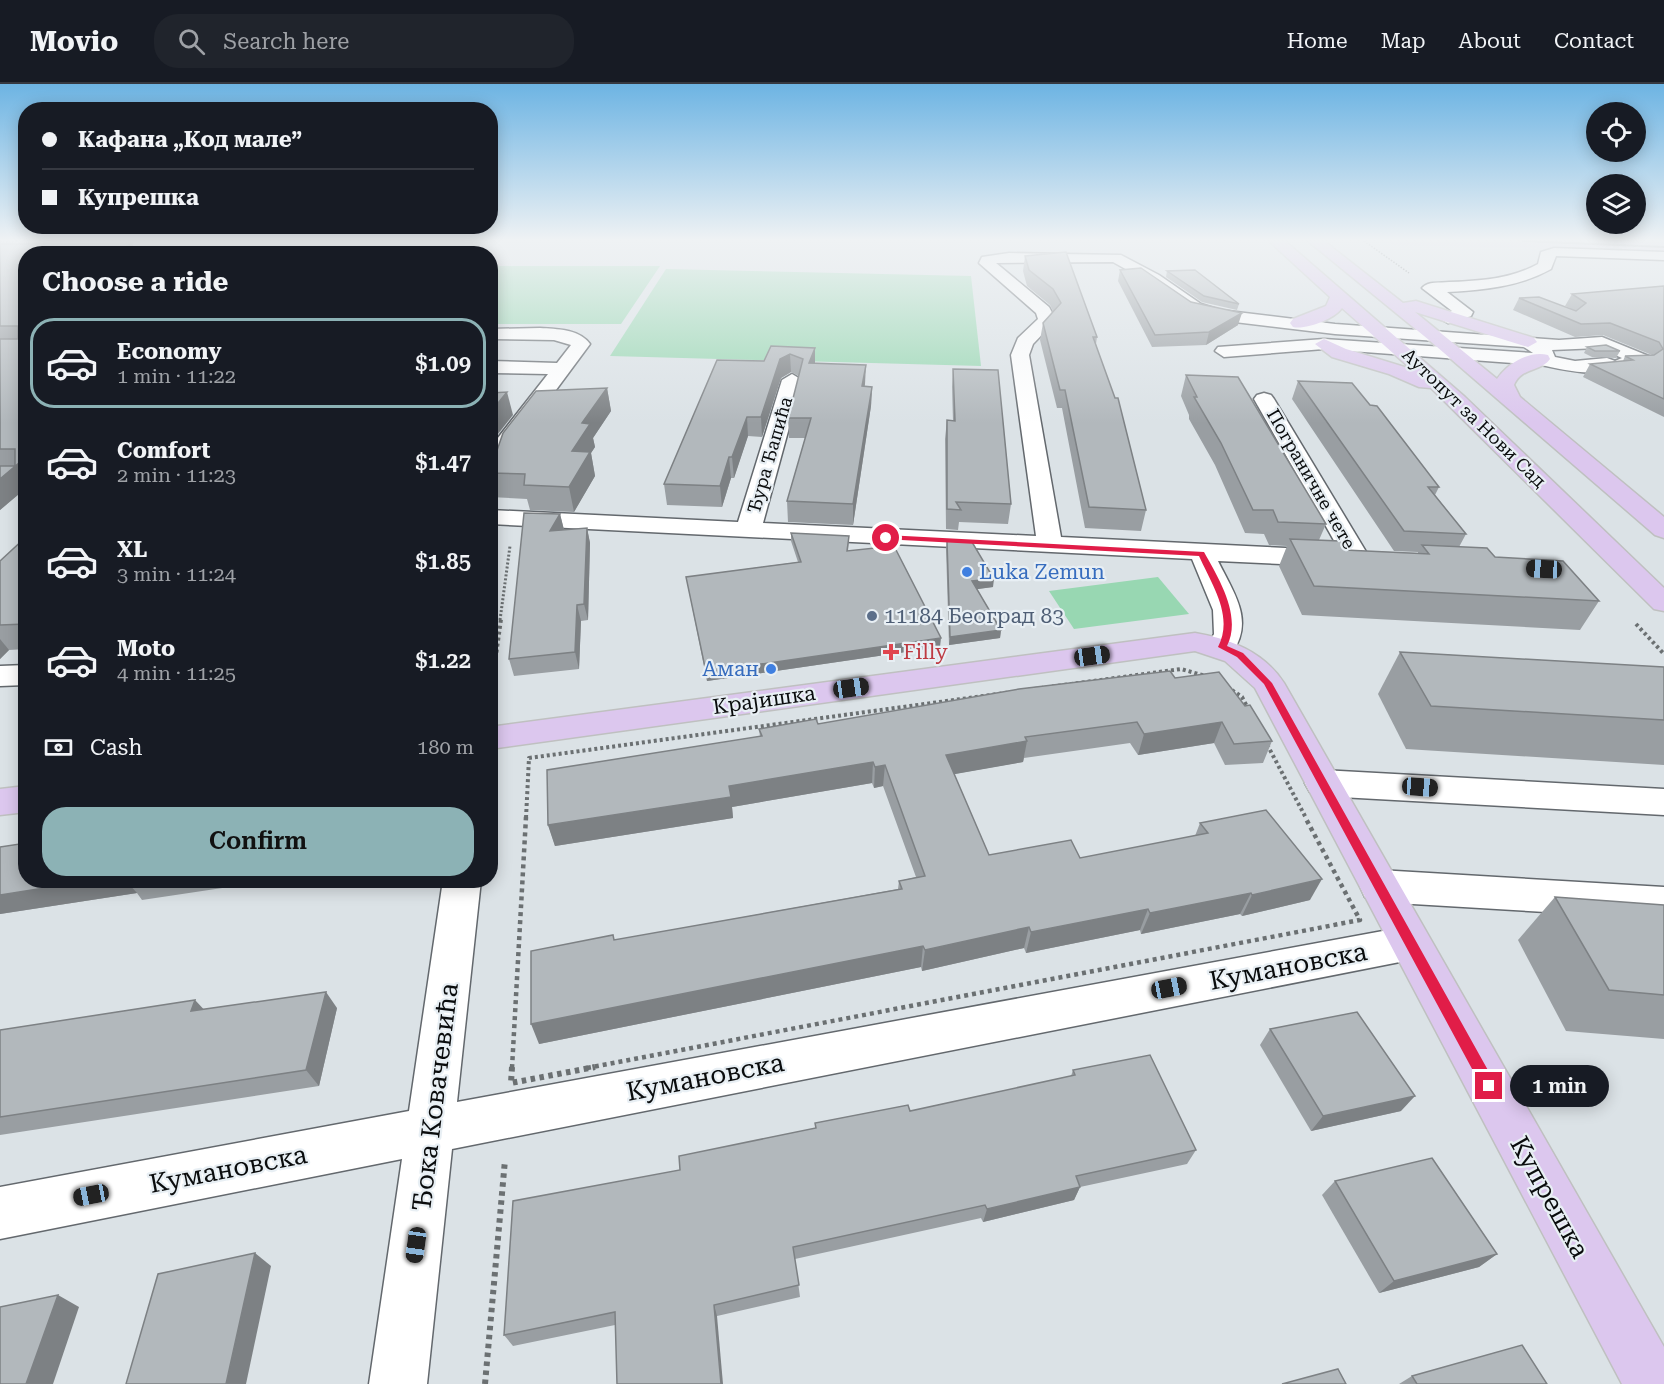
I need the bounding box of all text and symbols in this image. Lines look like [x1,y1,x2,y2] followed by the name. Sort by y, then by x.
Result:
[154,14,574,68] search box
[30,25,118,58] text: Movio
[175,25,208,58] icon: search
[223,29,349,54] text: Search here
[1287,29,1348,53] text: Home
[1381,29,1426,53] text: Map
[1459,29,1521,53] text: About
[1554,29,1634,53] text: Contact
[1586,102,1646,234] map controls
[1586,102,1646,162] button: locate
[78,127,302,152] text: Кафана „Код мале”
[1586,174,1646,234] button: layers
[78,185,199,210] text: Купрешка
[42,266,228,298] text: Choose a ride
[45,336,99,390] icon: car
[117,339,221,364] text: Economy
[1398,344,1550,492] street label: Аутопут за Нови Сад
[415,351,471,376] text: $1.09
[117,364,236,388] text: 1 min · 11:22
[743,394,796,516] street label: Ђура Ђапића
[1263,405,1360,553] street label: Пограничне чете
[45,435,99,489] icon: car
[117,438,210,463] text: Comfort
[415,450,471,475] text: $1.47
[117,463,236,487] text: 2 min · 11:23
[872,524,899,551] route start
[45,534,99,588] icon: car
[117,537,147,562] text: XL
[415,549,471,574] text: $1.85
[1526,559,1562,579] car
[979,560,1105,584] place label: Luka Zemun
[117,562,236,586] text: 3 min · 11:24
[960,565,974,579] marker: Luka Zemun
[884,604,1064,628] place label: 11184 Београд 83
[865,609,879,623] marker: 11184 Београд 83
[45,633,99,687] icon: car
[117,636,175,661] text: Moto
[903,640,948,664] place label: Filly
[884,645,898,659] marker: Filly
[1073,645,1111,667] car
[415,648,471,673] text: $1.22
[702,657,759,681] place label: Аман
[117,661,236,685] text: 4 min · 11:25
[764,662,778,676] marker: Аман
[832,677,870,699] car
[711,681,817,719] street label: Крајишка
[42,731,75,764] icon: cash
[90,735,142,760] text: Cash
[417,735,474,759] text: 180 m
[1401,777,1439,797] car
[42,807,474,876] button: Confirm
[1207,936,1369,996] street label: Кумановска
[1150,976,1188,1000] car
[406,981,464,1213] street label: Ђока Ковачевића
[624,1047,786,1107] street label: Кумановска
[1510,1065,1609,1107] callout: 1 min
[1475,1072,1502,1099] route end
[1532,1074,1587,1098] text: 1 min
[1504,1131,1596,1263] street label: Купрешка
[147,1139,309,1199] street label: Кумановска
[72,1183,110,1207] car
[405,1226,427,1264] car

